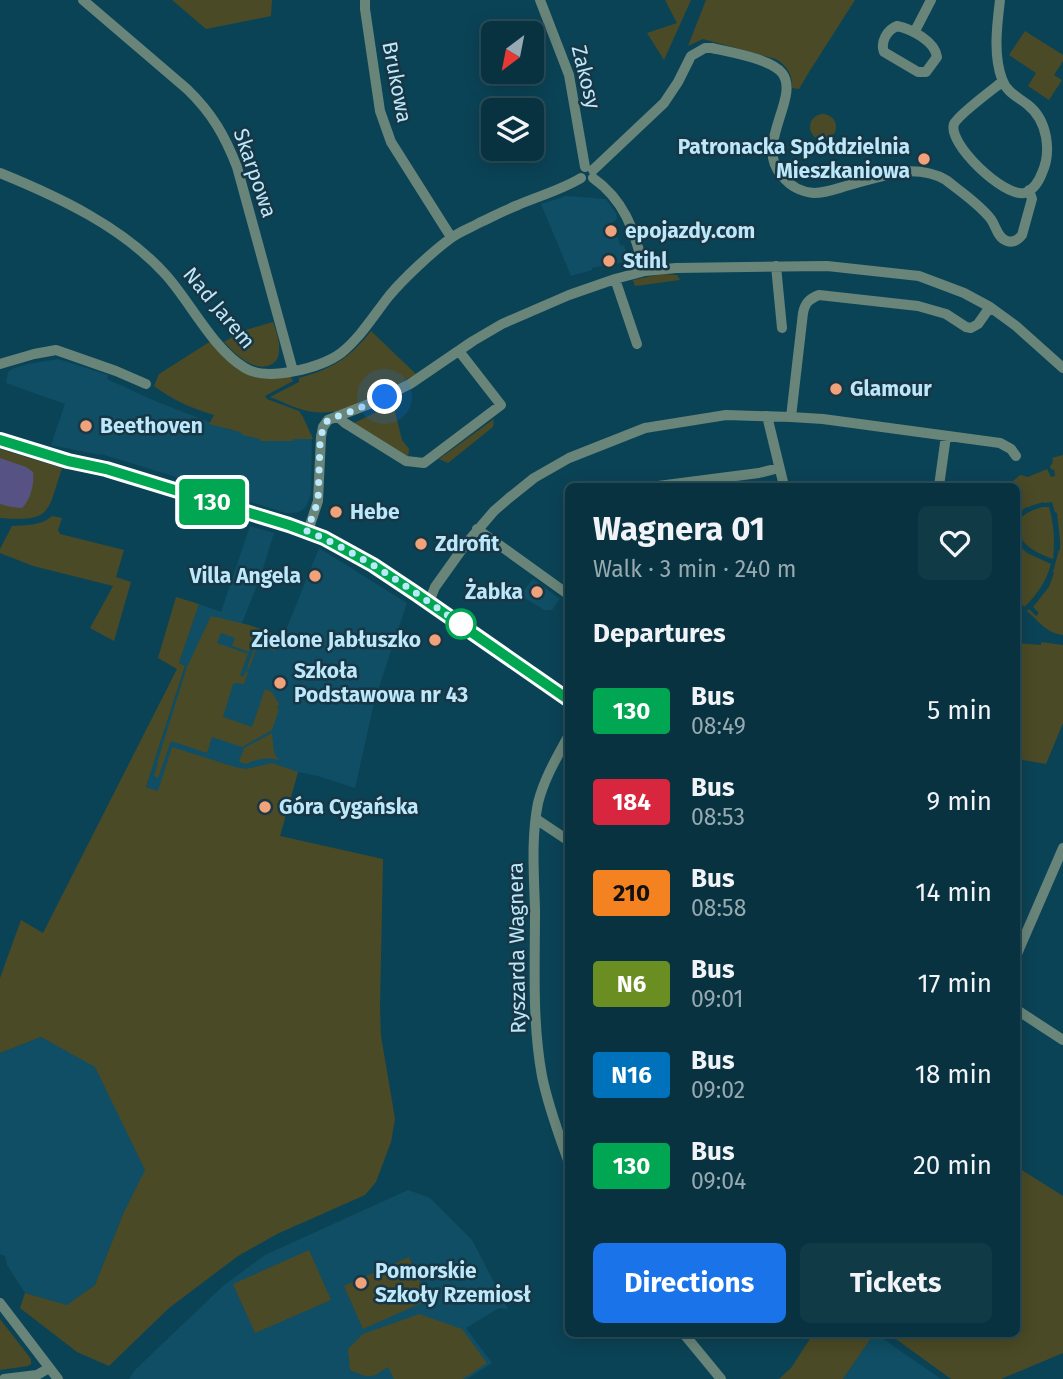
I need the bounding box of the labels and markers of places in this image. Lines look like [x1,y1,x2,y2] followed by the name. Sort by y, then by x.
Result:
[678,134,910,184] place label: Patronacka Spółdzielnia Mieszkaniowa
[916,151,932,167] marker: Patronacka Spółdzielnia Mieszkaniowa
[625,218,755,244] place label: epojazdy.com
[603,223,619,239] marker: epojazdy.com
[623,248,668,274] place label: Stihl
[601,253,617,269] marker: Stihl
[850,376,932,402] place label: Glamour
[828,381,844,397] marker: Glamour
[100,413,203,439] place label: Beethoven
[78,418,94,434] marker: Beethoven
[350,499,400,525] place label: Hebe
[328,504,344,520] marker: Hebe
[435,531,500,557] place label: Zdrofit
[413,536,429,552] marker: Zdrofit
[188,563,301,589] place label: Villa Angela
[307,568,323,584] marker: Villa Angela
[465,578,523,605] place label: Żabka
[529,584,545,600] marker: Żabka
[446,609,476,639] unlabelled marker
[251,627,421,653] place label: Zielone Jabłuszko
[427,632,443,648] marker: Zielone Jabłuszko
[294,658,468,708] place label: Szkoła Podstawowa nr 43
[272,675,288,691] marker: Szkoła Podstawowa nr 43
[279,794,418,820] place label: Góra Cygańska
[257,799,273,815] marker: Góra Cygańska
[375,1258,531,1308] place label: Pomorskie Szkoły Rzemiosł
[353,1275,369,1291] marker: Pomorskie Szkoły Rzemiosł

